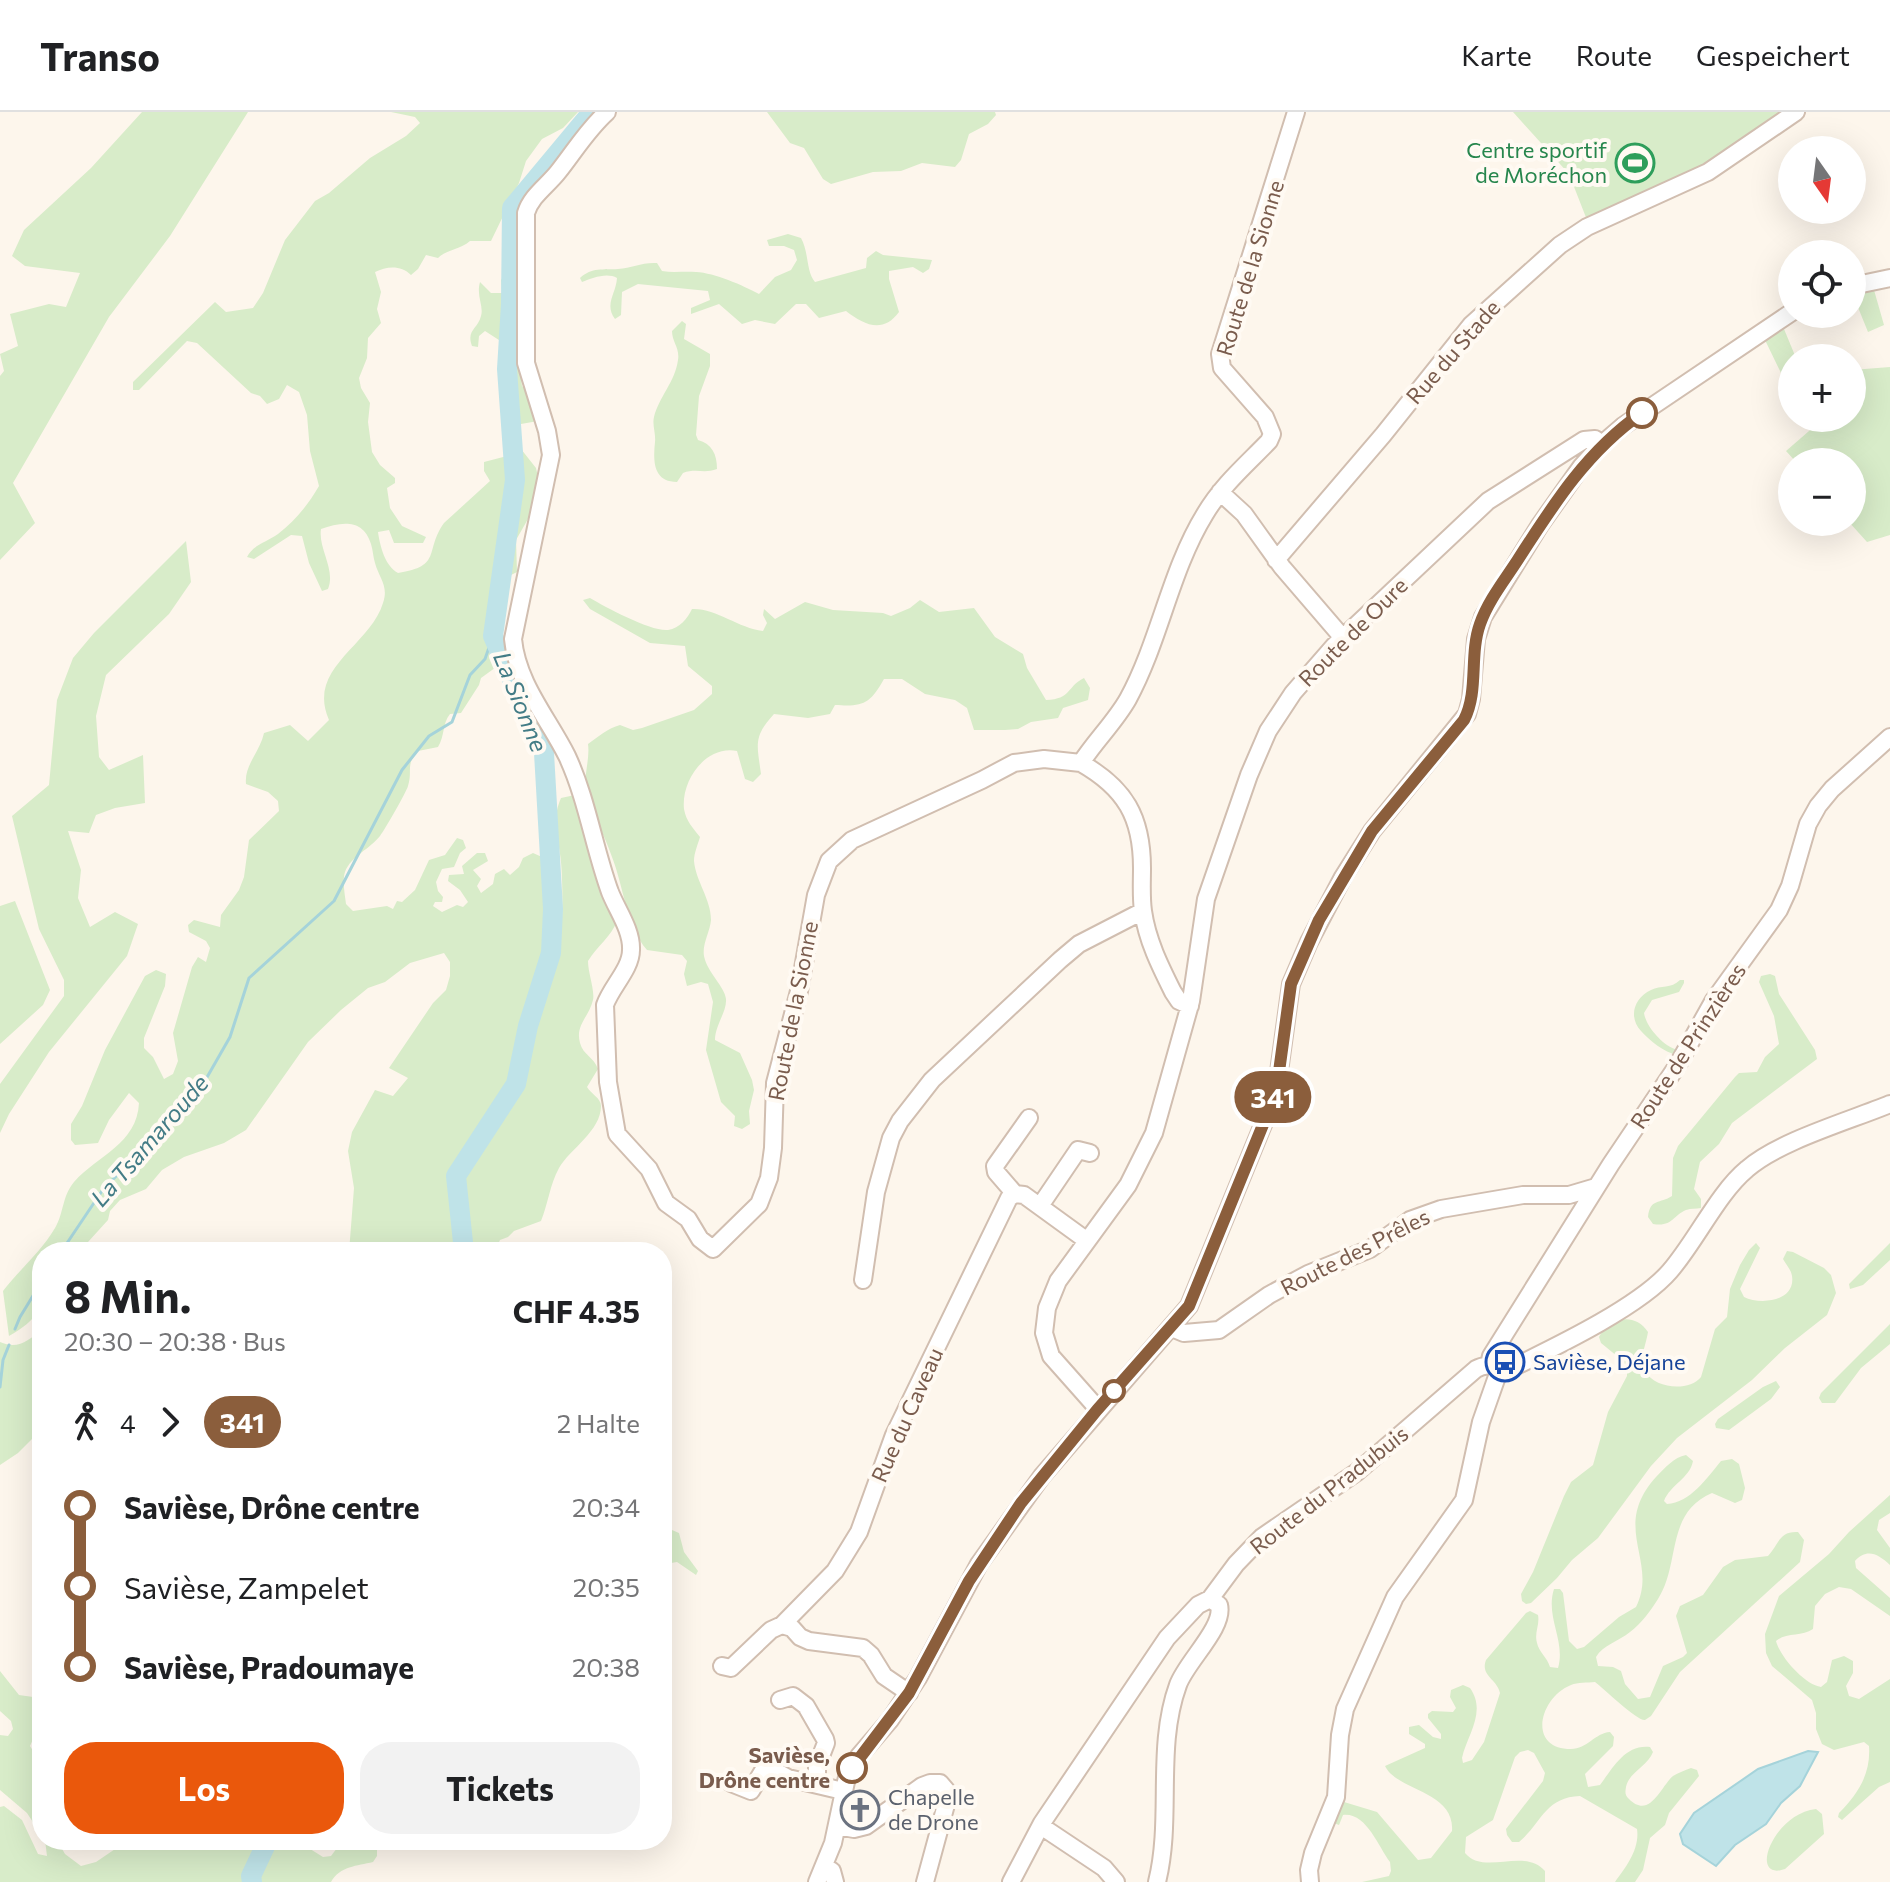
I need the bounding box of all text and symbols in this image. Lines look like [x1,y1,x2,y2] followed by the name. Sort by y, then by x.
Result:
[40,32,160,79] text: Transo
[1461,38,1532,72] text: Karte
[1576,38,1652,72] text: Route
[1696,38,1850,72] text: Gespeichert
[1466,136,1607,188] place label: Centre sportif de Moréchon
[1778,136,1866,224] north arrow
[1778,136,1866,536] map controls
[1614,142,1656,184] sports icon: Centre sportif de Moréchon
[1210,177,1289,359] street label: Route de la Sionne
[1778,240,1866,328] button: locate
[1400,294,1505,409] street label: Rue du Stade
[1778,344,1866,432] button: +
[1627,398,1657,428] unlabelled marker
[1778,448,1866,536] button: −
[1293,572,1413,692] street label: Route de Oure
[488,647,555,756] water label: La Sionne
[762,919,823,1103] street label: Route de la Sionne
[1624,958,1751,1133] street label: Route de Prinzières
[84,1068,214,1212] water label: La Tsamaroude
[1227,1071,1319,1123] line badge: 341
[1250,1080,1296,1114] text: 341
[1276,1202,1434,1301] street label: Route des Prêles
[64,1268,191,1322] text: 8 Min.
[513,1292,640,1329] text: CHF 4.35
[64,1325,286,1356] text: 20:30 – 20:38 · Bus
[1484,1341,1526,1383] bus stop icon: Savièse, Déjane
[865,1343,948,1486] street label: Rue du Caveau
[1533,1348,1686,1375] place label: Savièse, Déjane
[1103,1380,1125,1402] unlabelled marker
[64,1400,108,1444] icon: walk
[148,1400,192,1444] icon: forward
[220,1405,265,1439] text: 341
[120,1407,136,1438] text: 4
[557,1407,640,1438] text: 2 Halte
[1244,1420,1413,1560] street label: Route du Pradubuis
[124,1488,420,1525] text: Savièse, Drône centre
[572,1491,640,1522] text: 20:34
[124,1568,369,1605] text: Savièse, Zampelet
[573,1571,640,1602] text: 20:35
[124,1648,414,1685] text: Savièse, Pradoumaye
[572,1651,640,1682] text: 20:38
[699,1741,830,1793] place label: Savièse, Drône centre
[64,1742,344,1834] button: Los
[360,1742,640,1834] button: Tickets
[837,1753,867,1783] marker: Savièse, Drône centre
[888,1783,979,1835] place label: Chapelle de Drone
[839,1789,881,1831] church icon: Chapelle de Drone

